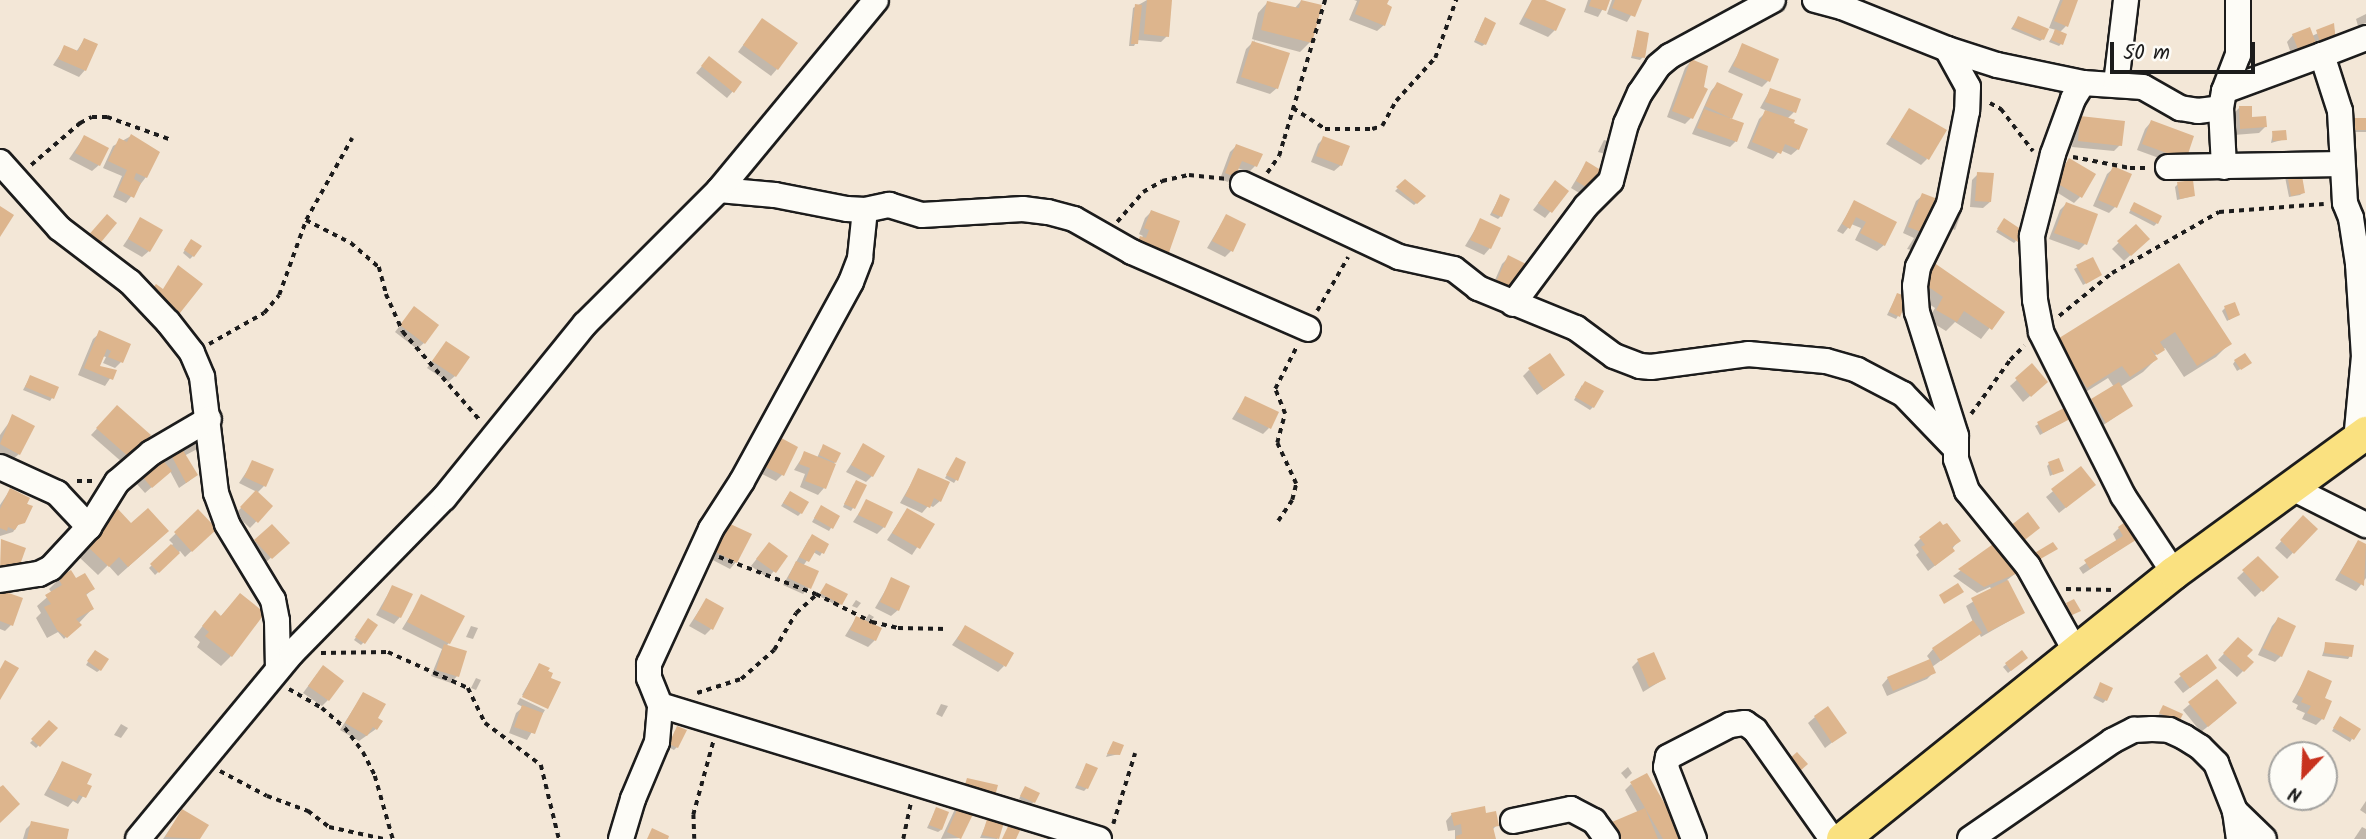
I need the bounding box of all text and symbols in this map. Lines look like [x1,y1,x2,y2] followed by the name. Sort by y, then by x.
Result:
[2114,28,2259,72] scale bar
[2123,37,2170,70] text: 50 m
[2268,741,2338,811] north arrow
[2284,777,2307,810] text: N

